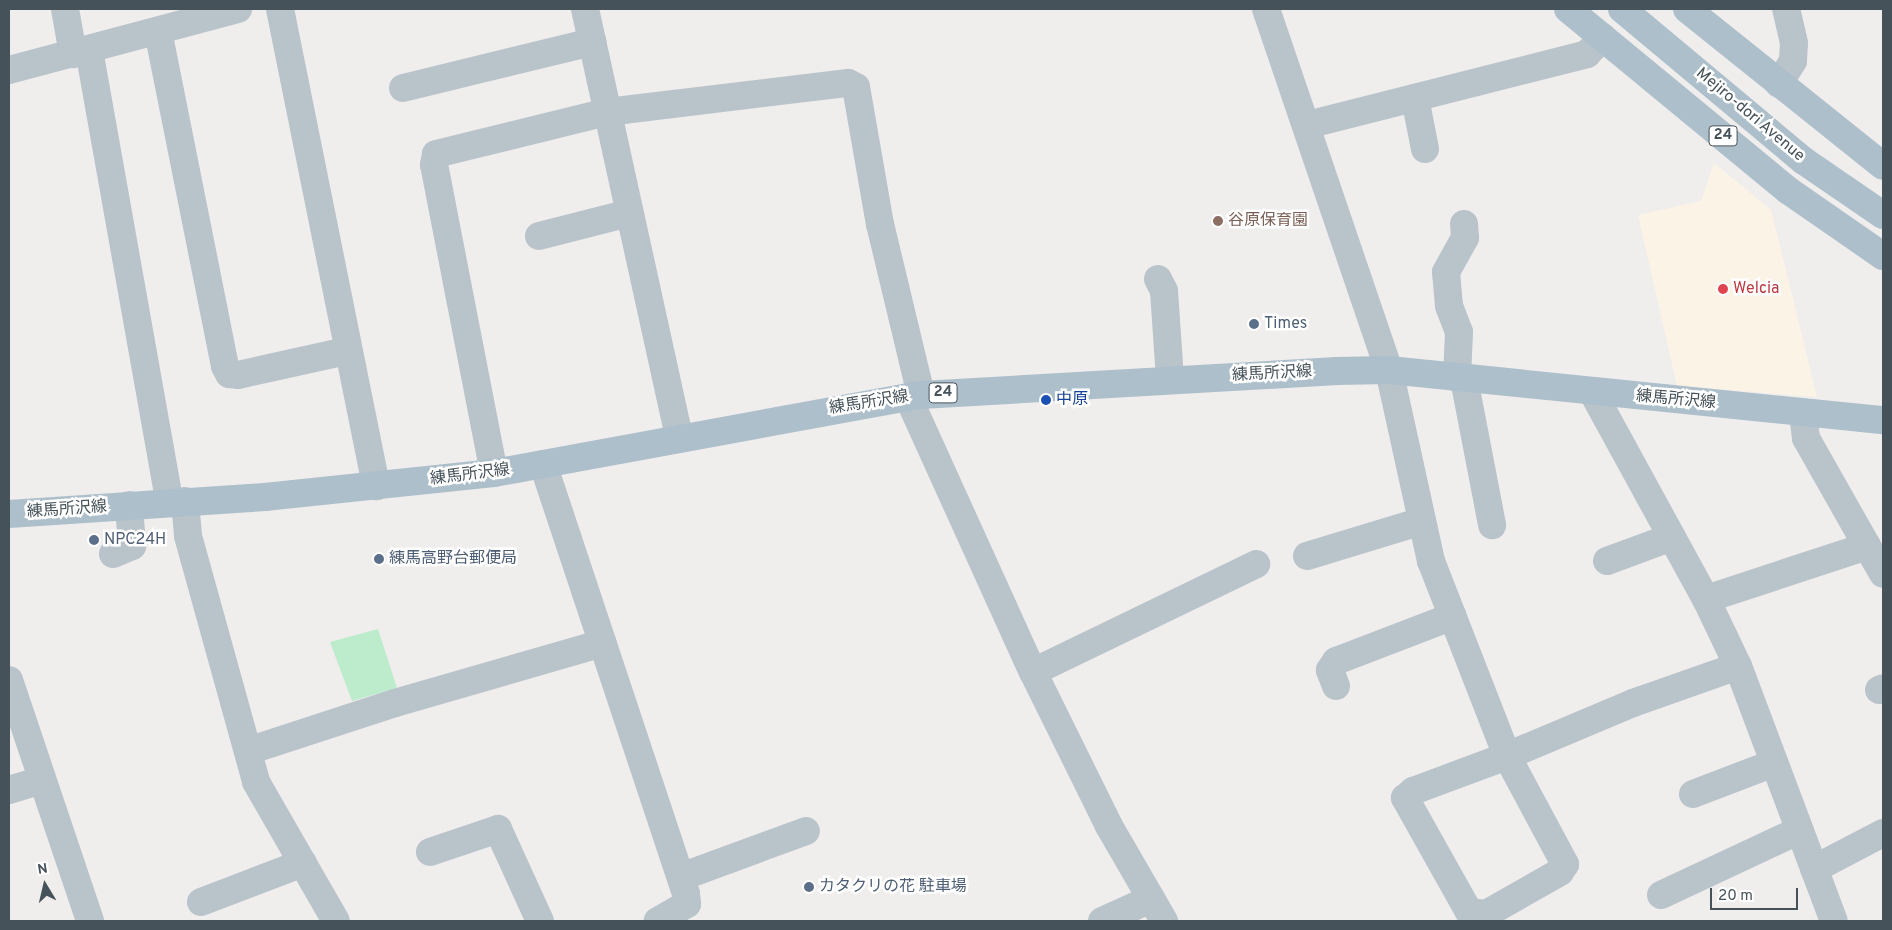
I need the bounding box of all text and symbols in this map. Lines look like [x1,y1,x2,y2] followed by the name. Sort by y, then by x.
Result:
[1692,64,1808,166] street label: Mejiro-dori Avenue
[1708,124,1738,148] road number: 24
[1228,211,1308,231] place label: 谷原保育園
[1212,215,1224,227] marker: 谷原保育園
[1733,279,1779,299] place label: Welcia
[1717,283,1729,295] marker: Welcia
[1264,314,1307,334] place label: Times
[1248,318,1260,330] marker: Times
[1232,362,1312,386] street label: 練馬所沢線
[928,380,958,406] road number: 24
[828,387,910,419] street label: 練馬所沢線
[1635,387,1717,413] street label: 練馬所沢線
[1056,390,1088,410] place label: 中原
[1040,394,1052,406] marker: 中原
[429,461,511,489] street label: 練馬所沢線
[26,498,108,522] street label: 練馬所沢線
[104,530,166,550] place label: NPC24H
[88,534,100,546] marker: NPC24H
[389,549,517,569] place label: 練馬高野台郵便局
[373,553,385,565] marker: 練馬高野台郵便局
[20,860,70,910] north arrow
[36,861,49,879] text: N
[819,877,967,897] place label: カタクリの花 駐車場
[1712,878,1800,910] scale bar
[803,881,815,893] marker: カタクリの花 駐車場
[1718,887,1753,906] text: 20 m

